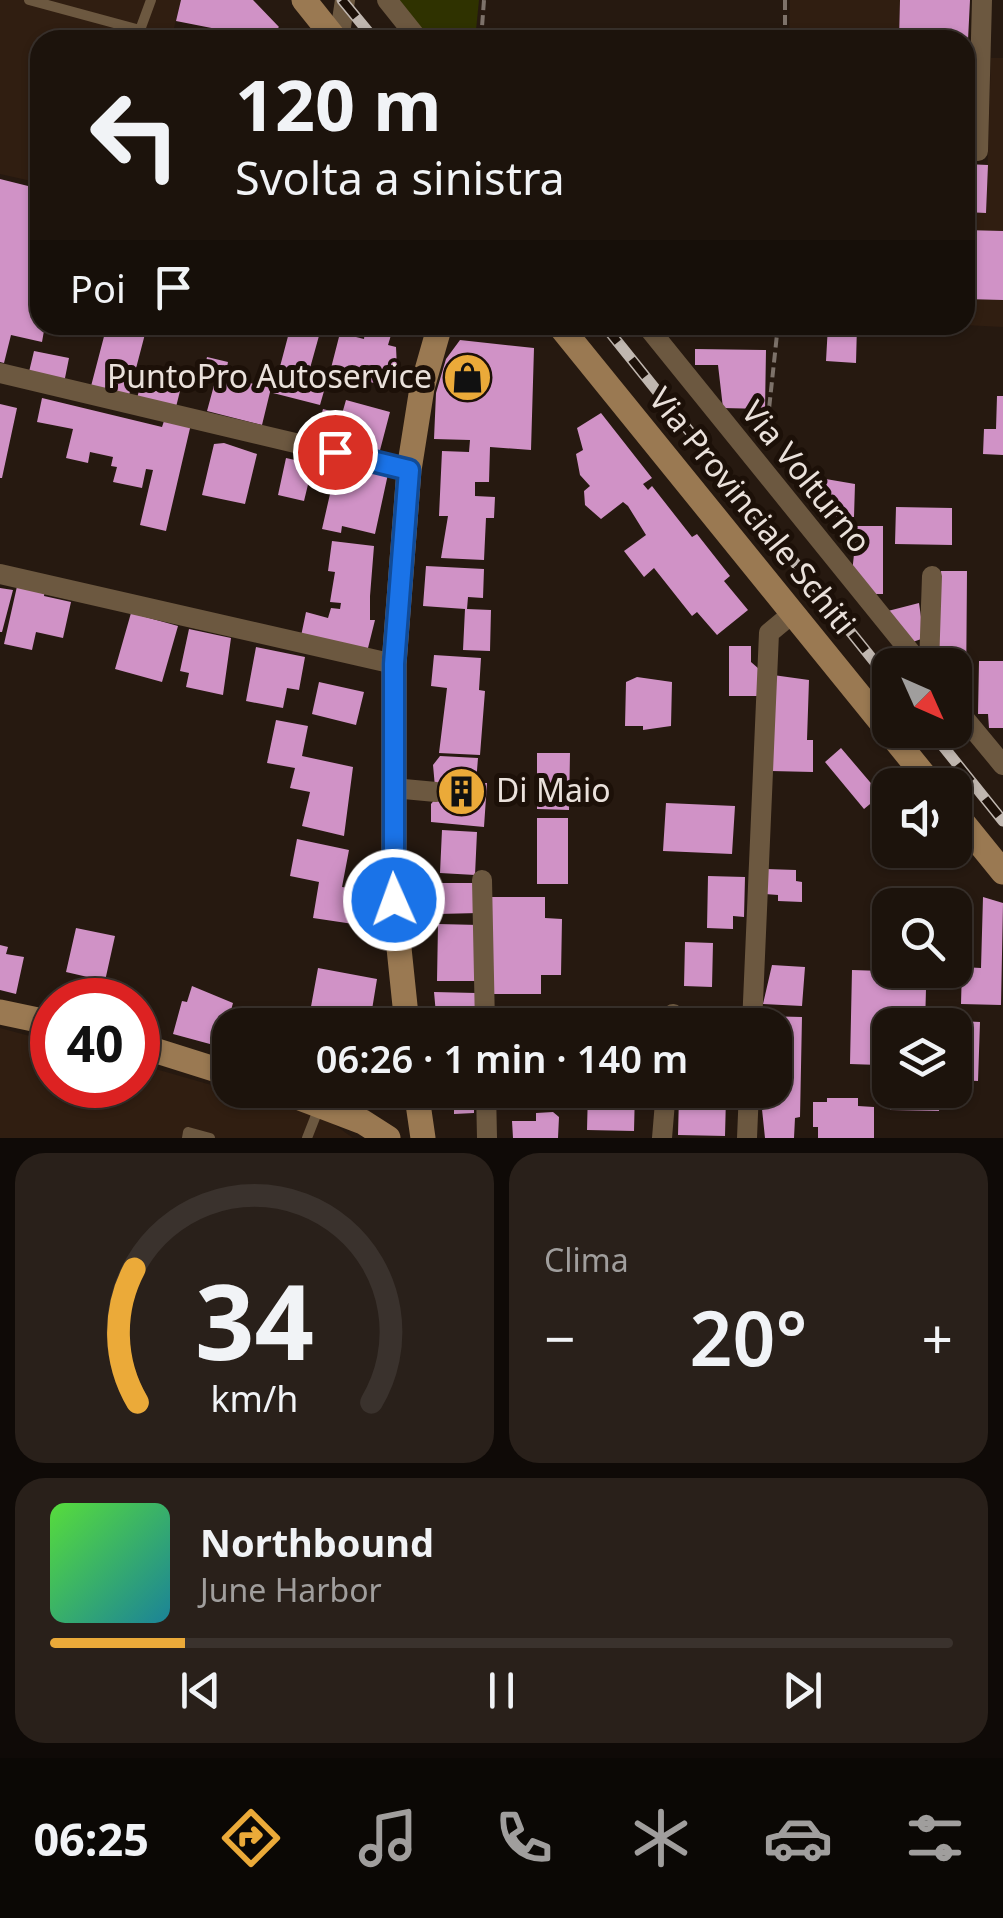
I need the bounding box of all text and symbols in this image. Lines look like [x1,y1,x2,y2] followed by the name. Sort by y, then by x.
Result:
[235,56,442,152] text: 120 m
[70,70,200,200] icon: left
[235,147,565,208] text: Svolta a sinistra
[146,260,201,315] icon: arrive
[70,262,126,314] text: Poi
[441,351,493,403] shop icon: PuntoPro Autoservice
[107,354,432,397] place label: PuntoPro Autoservice
[640,378,866,642] street label: Via Provinciale Schiti
[733,391,882,561] street label: Via Volturno
[293,410,378,495] pin
[308,425,363,480] icon: arrive
[872,648,972,748] north arrow
[872,648,972,1108] map controls
[435,765,487,817] building icon: Di Maio
[496,768,611,811] place label: Di Maio
[872,768,972,868] button: sound
[342,848,446,952] position arrow
[872,888,972,988] button: search
[30,978,160,1108] speed limit sign: 40
[872,1008,972,1108] button: layers
[316,1032,688,1084] text: 06:26 · 1 min · 140 m
[544,1238,629,1281] text: Clima
[195,1249,314,1390] text: 34
[690,1286,807,1388] text: 20°
[544,1300,575,1375] text: −
[922,1300,953,1375] text: +
[211,1374,298,1422] text: km/h
[200,1516,434,1568] text: Northbound
[200,1568,382,1611] text: June Harbor
[173,1663,228,1718] icon: previous
[474,1663,529,1718] icon: pause
[775,1663,830,1718] icon: next
[216,1803,286,1873] icon: directions
[353,1803,423,1873] icon: music
[489,1803,559,1873] icon: phone
[626,1803,696,1873] icon: climate
[763,1803,833,1873] icon: car
[900,1803,970,1873] icon: filters
[33,1808,149,1869] text: 06:25

